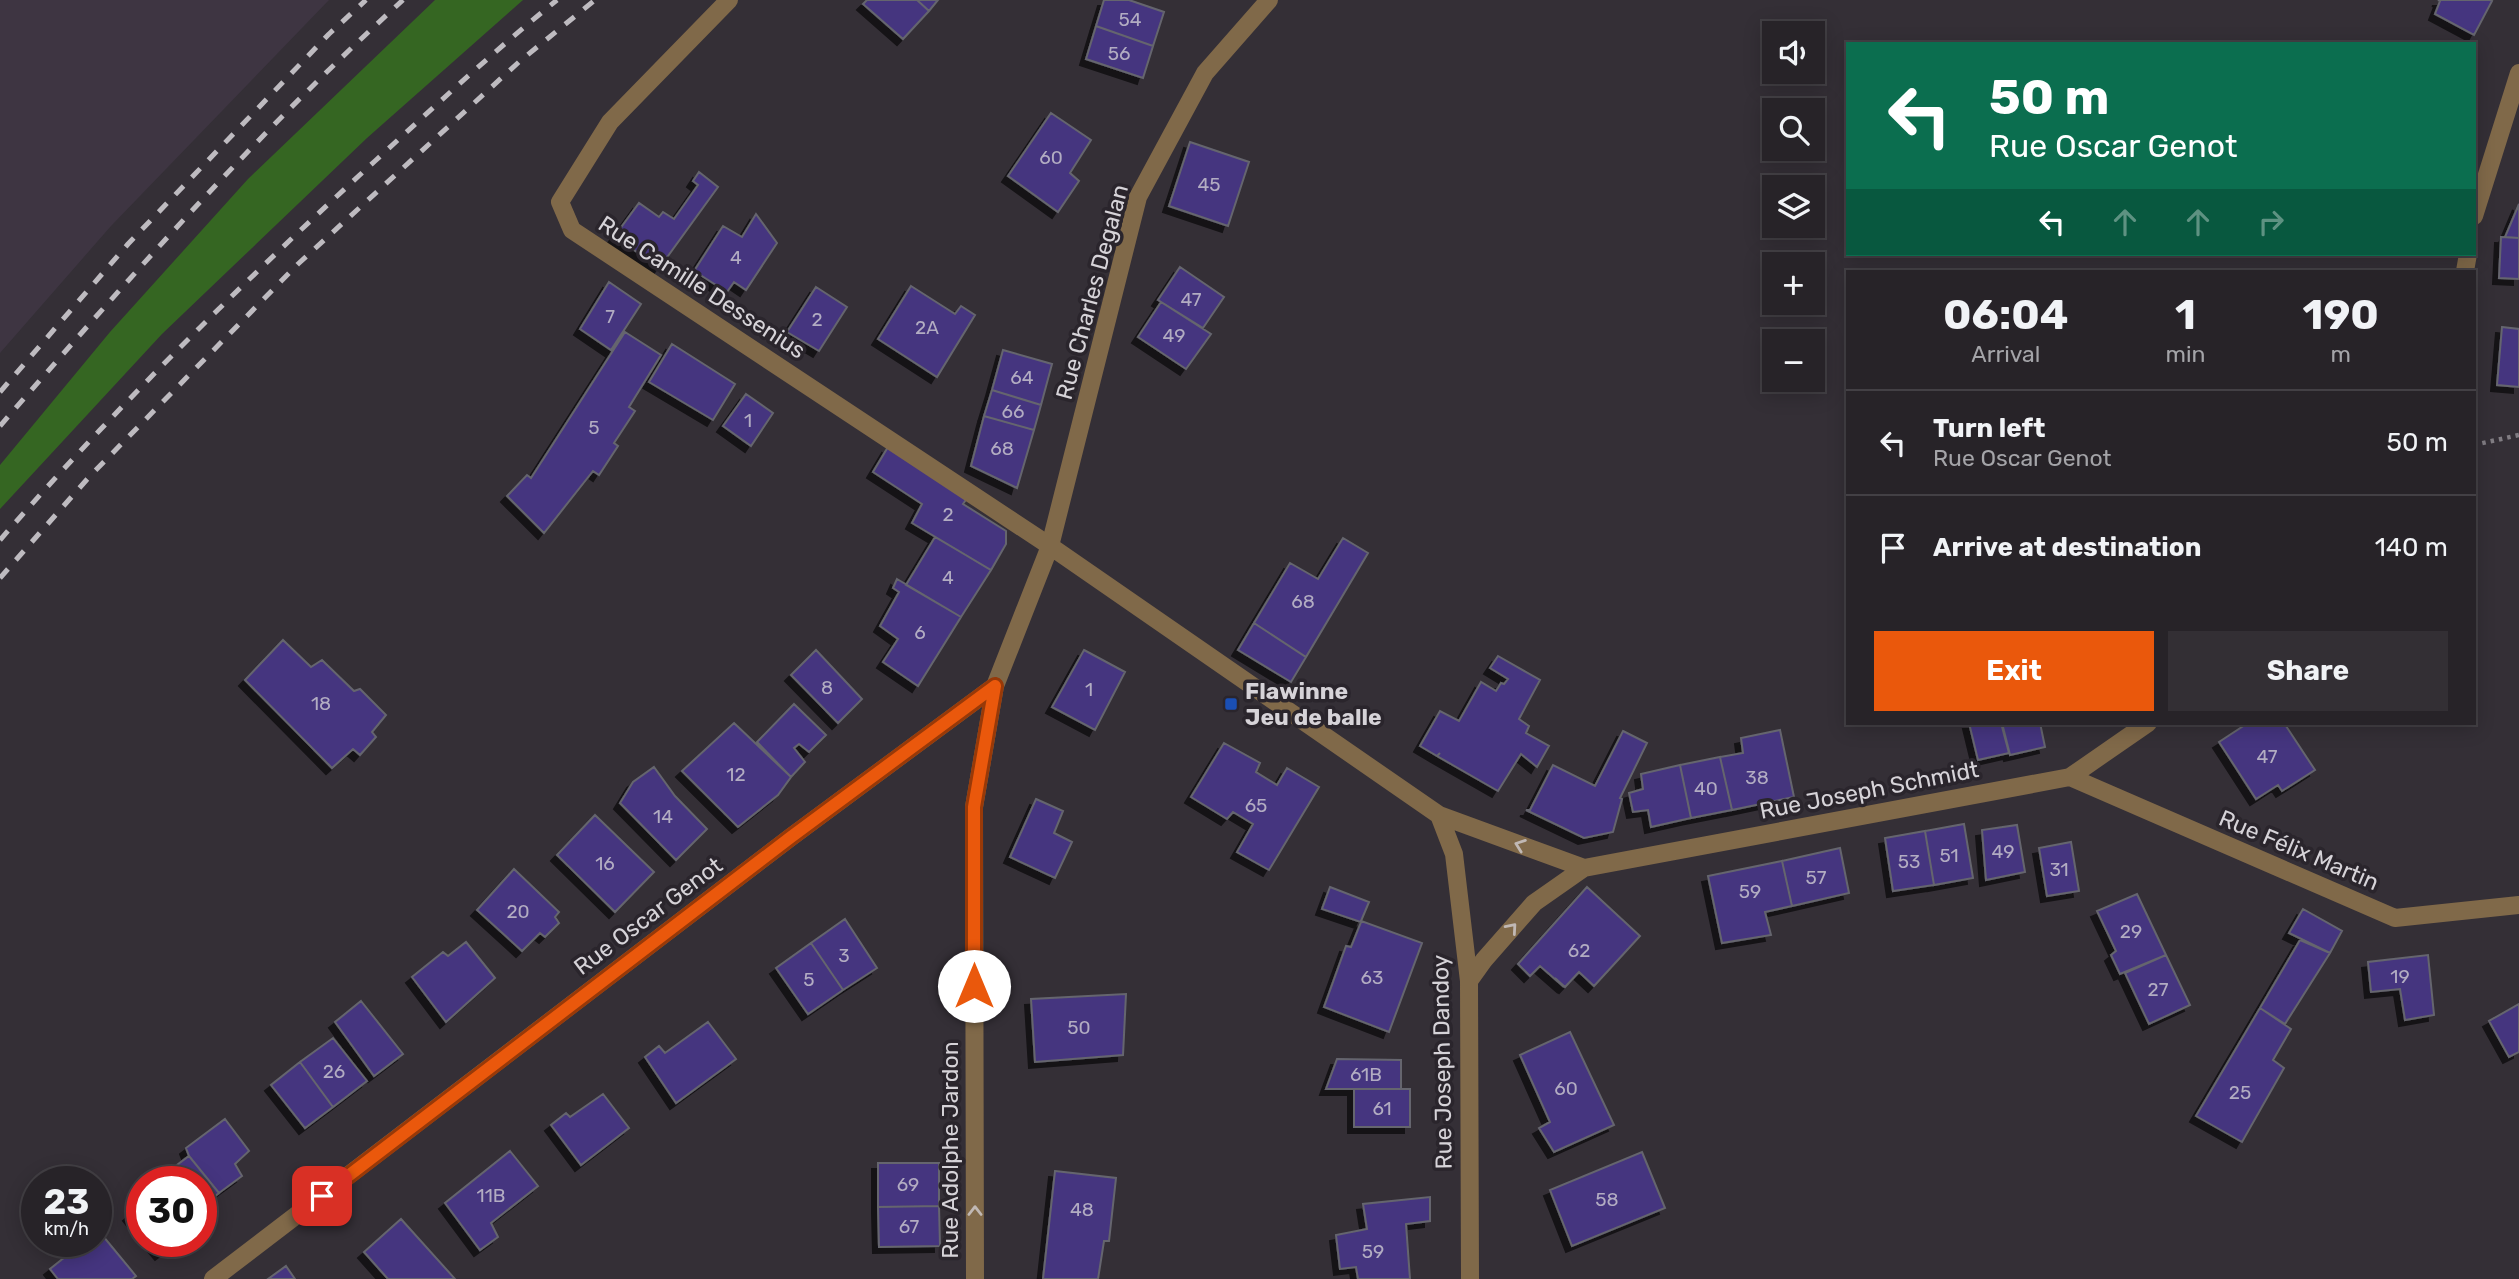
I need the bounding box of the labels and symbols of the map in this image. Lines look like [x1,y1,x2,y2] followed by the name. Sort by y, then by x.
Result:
[1118,8,1142,31] house number: 54
[1108,42,1130,65] house number: 56
[1039,146,1063,169] house number: 60
[1197,173,1221,196] house number: 45
[1050,181,1134,403] street label: Rue Charles Degalan
[593,210,811,364] street label: Rue Camille Dessenius
[730,246,742,269] house number: 4
[1180,288,1202,311] house number: 47
[605,305,615,328] house number: 7
[811,308,823,331] house number: 2
[915,316,939,339] house number: 2A
[1163,324,1185,347] house number: 49
[1010,366,1034,389] house number: 64
[1002,400,1024,423] house number: 66
[744,409,752,432] house number: 1
[588,416,600,439] house number: 5
[990,437,1014,460] house number: 68
[942,503,954,526] house number: 2
[942,566,954,589] house number: 4
[1291,590,1315,613] house number: 68
[914,621,926,644] house number: 6
[821,676,833,699] house number: 8
[1245,677,1382,731] place label: Flawinne Jeu de balle
[1085,678,1093,701] house number: 1
[311,692,331,715] house number: 18
[1223,696,1239,712] marker: Flawinne Jeu de balle
[2256,745,2278,768] house number: 47
[1757,755,1981,825] street label: Rue Joseph Schmidt
[726,763,746,786] house number: 12
[1745,766,1769,789] house number: 38
[1694,777,1718,800] house number: 40
[1245,794,1267,817] house number: 65
[2215,804,2383,896] street label: Rue Félix Martin
[653,805,673,828] house number: 14
[1515,839,1527,853] one-way arrow
[1992,840,2014,863] house number: 49
[1939,844,1959,867] house number: 51
[1898,850,1920,873] house number: 53
[568,851,728,981] street label: Rue Oscar Genot
[595,852,615,875] house number: 16
[2049,858,2069,881] house number: 31
[1805,866,1827,889] house number: 57
[1739,880,1761,903] house number: 59
[506,900,530,923] house number: 20
[2120,920,2142,943] house number: 29
[1504,923,1516,936] one-way arrow
[1568,939,1590,962] house number: 62
[838,944,850,967] house number: 3
[937,949,1011,1023] position arrow
[1426,954,1458,1170] street label: Rue Joseph Dandoy
[2390,965,2410,988] house number: 19
[1361,966,1383,989] house number: 63
[803,968,815,991] house number: 5
[2148,978,2169,1001] house number: 27
[1067,1016,1091,1039] house number: 50
[936,1041,964,1259] street label: Rue Adolphe Jardon
[323,1060,345,1083] house number: 26
[1350,1063,1382,1086] house number: 61B
[1554,1077,1578,1100] house number: 60
[2229,1081,2251,1104] house number: 25
[1372,1097,1392,1120] house number: 61
[126,1166,217,1257] speed limit sign: 30
[292,1166,352,1226] pin
[897,1173,919,1196] house number: 69
[477,1184,505,1207] house number: 11B
[1595,1188,1619,1211] house number: 58
[1070,1198,1094,1221] house number: 48
[967,1205,983,1216] one-way arrow
[899,1215,920,1238] house number: 67
[1362,1240,1384,1263] house number: 59

